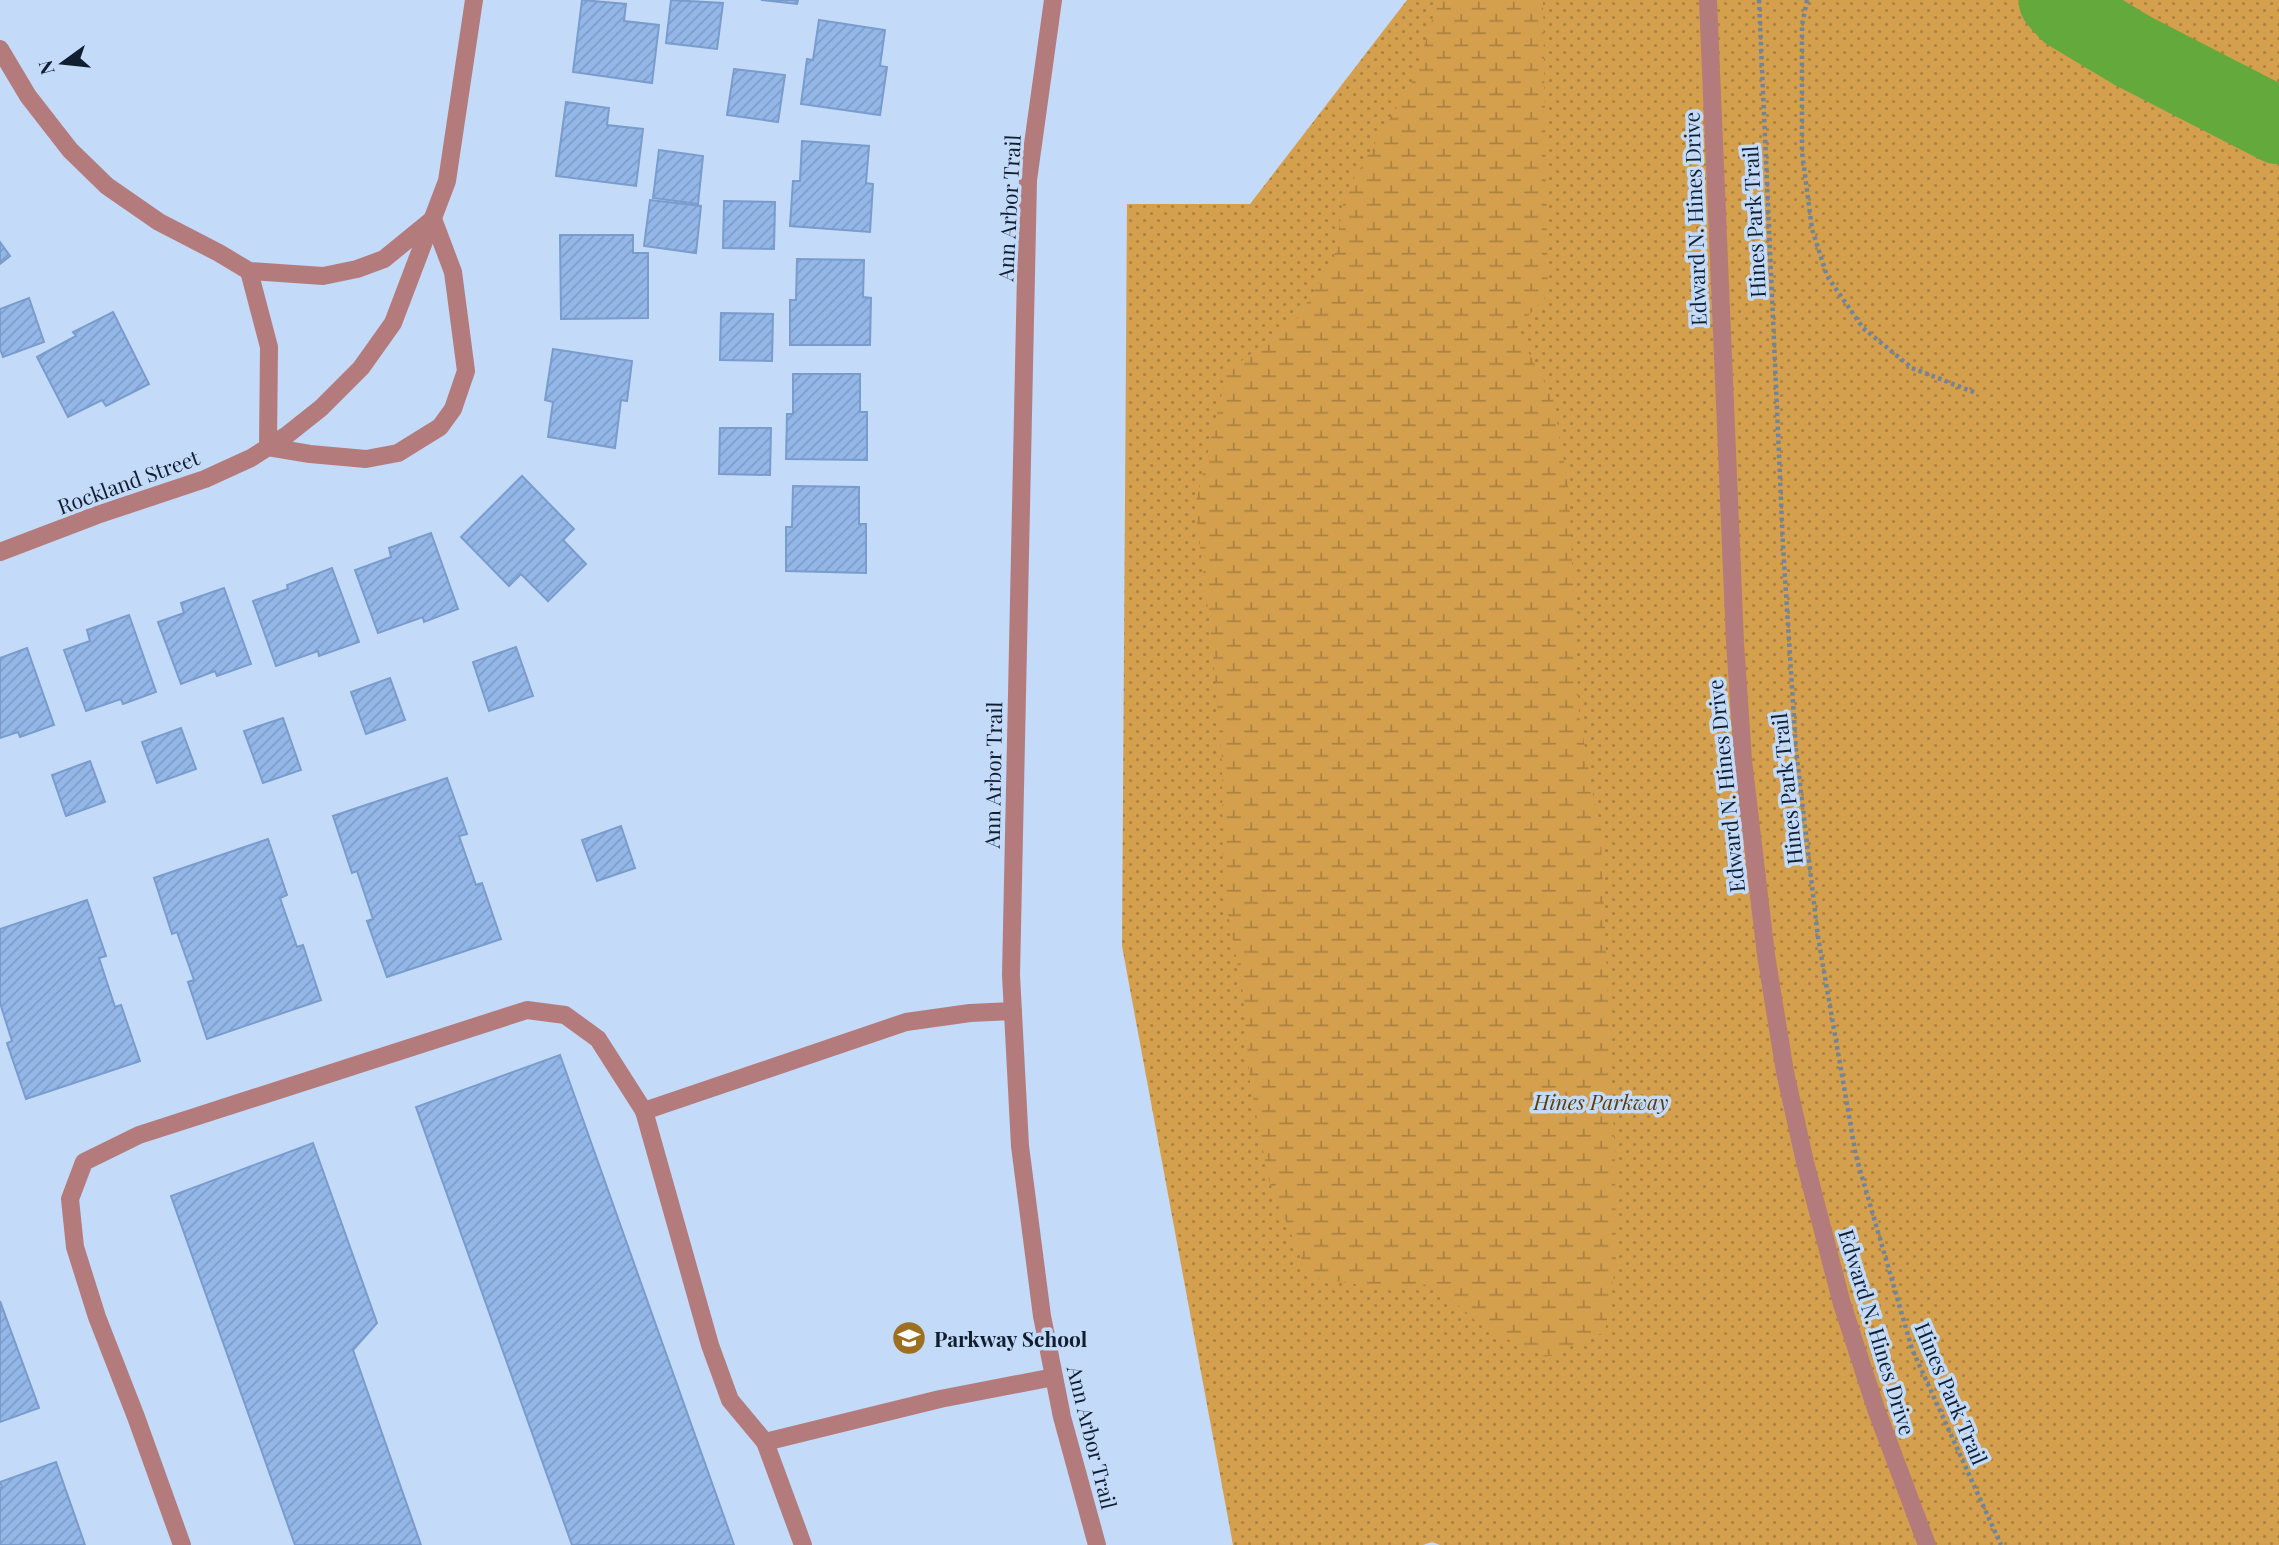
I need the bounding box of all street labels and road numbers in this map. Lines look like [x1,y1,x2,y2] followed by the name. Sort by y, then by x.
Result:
[1676,112,1712,326] street label: Edward N. Hines Drive
[990,134,1026,283] street label: Ann Arbor Trail
[1735,145,1771,299] street label: Hines Park Trail
[53,442,203,520] street label: Rockland Street
[1700,678,1750,894] street label: Edward N. Hines Drive
[977,701,1007,850] street label: Ann Arbor Trail
[1764,712,1808,866] street label: Hines Park Trail
[1833,1226,1923,1438] street label: Edward N. Hines Drive
[1909,1317,1995,1469] street label: Hines Park Trail
[1061,1361,1124,1512] street label: Ann Arbor Trail

